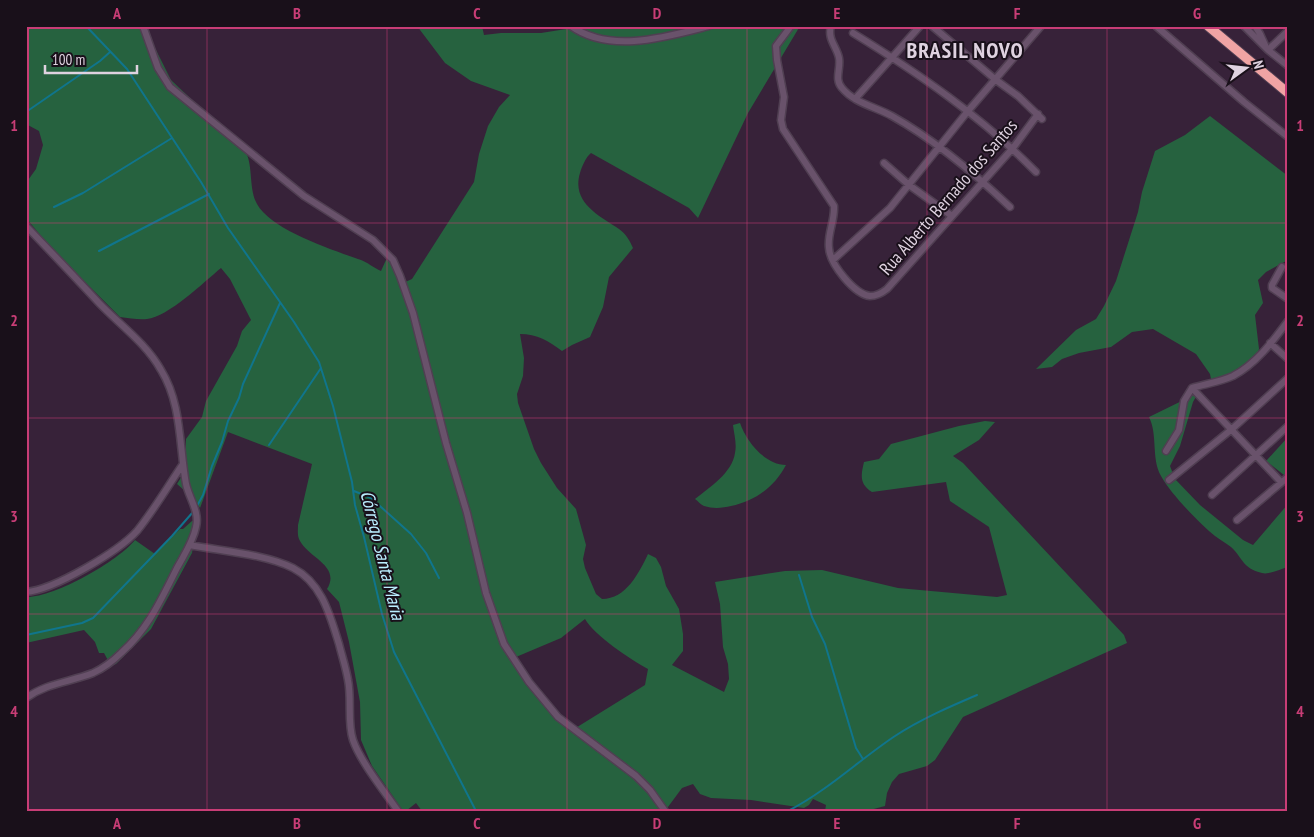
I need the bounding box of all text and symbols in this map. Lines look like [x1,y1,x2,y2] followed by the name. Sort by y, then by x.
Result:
[112,3,122,23] text: A
[293,3,301,23] text: B
[473,3,481,23] text: C
[653,3,662,23] text: D
[834,3,841,23] text: E
[1014,3,1021,23] text: F
[1193,3,1201,23] text: G
[906,36,1024,64] district label: BRASIL NOVO
[45,42,138,74] scale bar
[1222,42,1272,92] north arrow
[52,50,85,69] text: 100 m
[1249,59,1268,71] text: N
[874,114,1022,280] street label: Rua Alberto Bernado dos Santos
[10,115,18,135] text: 1
[1296,115,1304,135] text: 1
[10,310,18,330] text: 2
[1296,310,1304,330] text: 2
[355,488,411,624] water label: Córrego Santa Maria
[10,506,18,526] text: 3
[1296,506,1304,526] text: 3
[10,701,18,721] text: 4
[1296,701,1304,721] text: 4
[112,813,122,833] text: A
[293,813,301,833] text: B
[473,813,481,833] text: C
[653,813,662,833] text: D
[834,813,841,833] text: E
[1014,813,1021,833] text: F
[1193,813,1201,833] text: G

